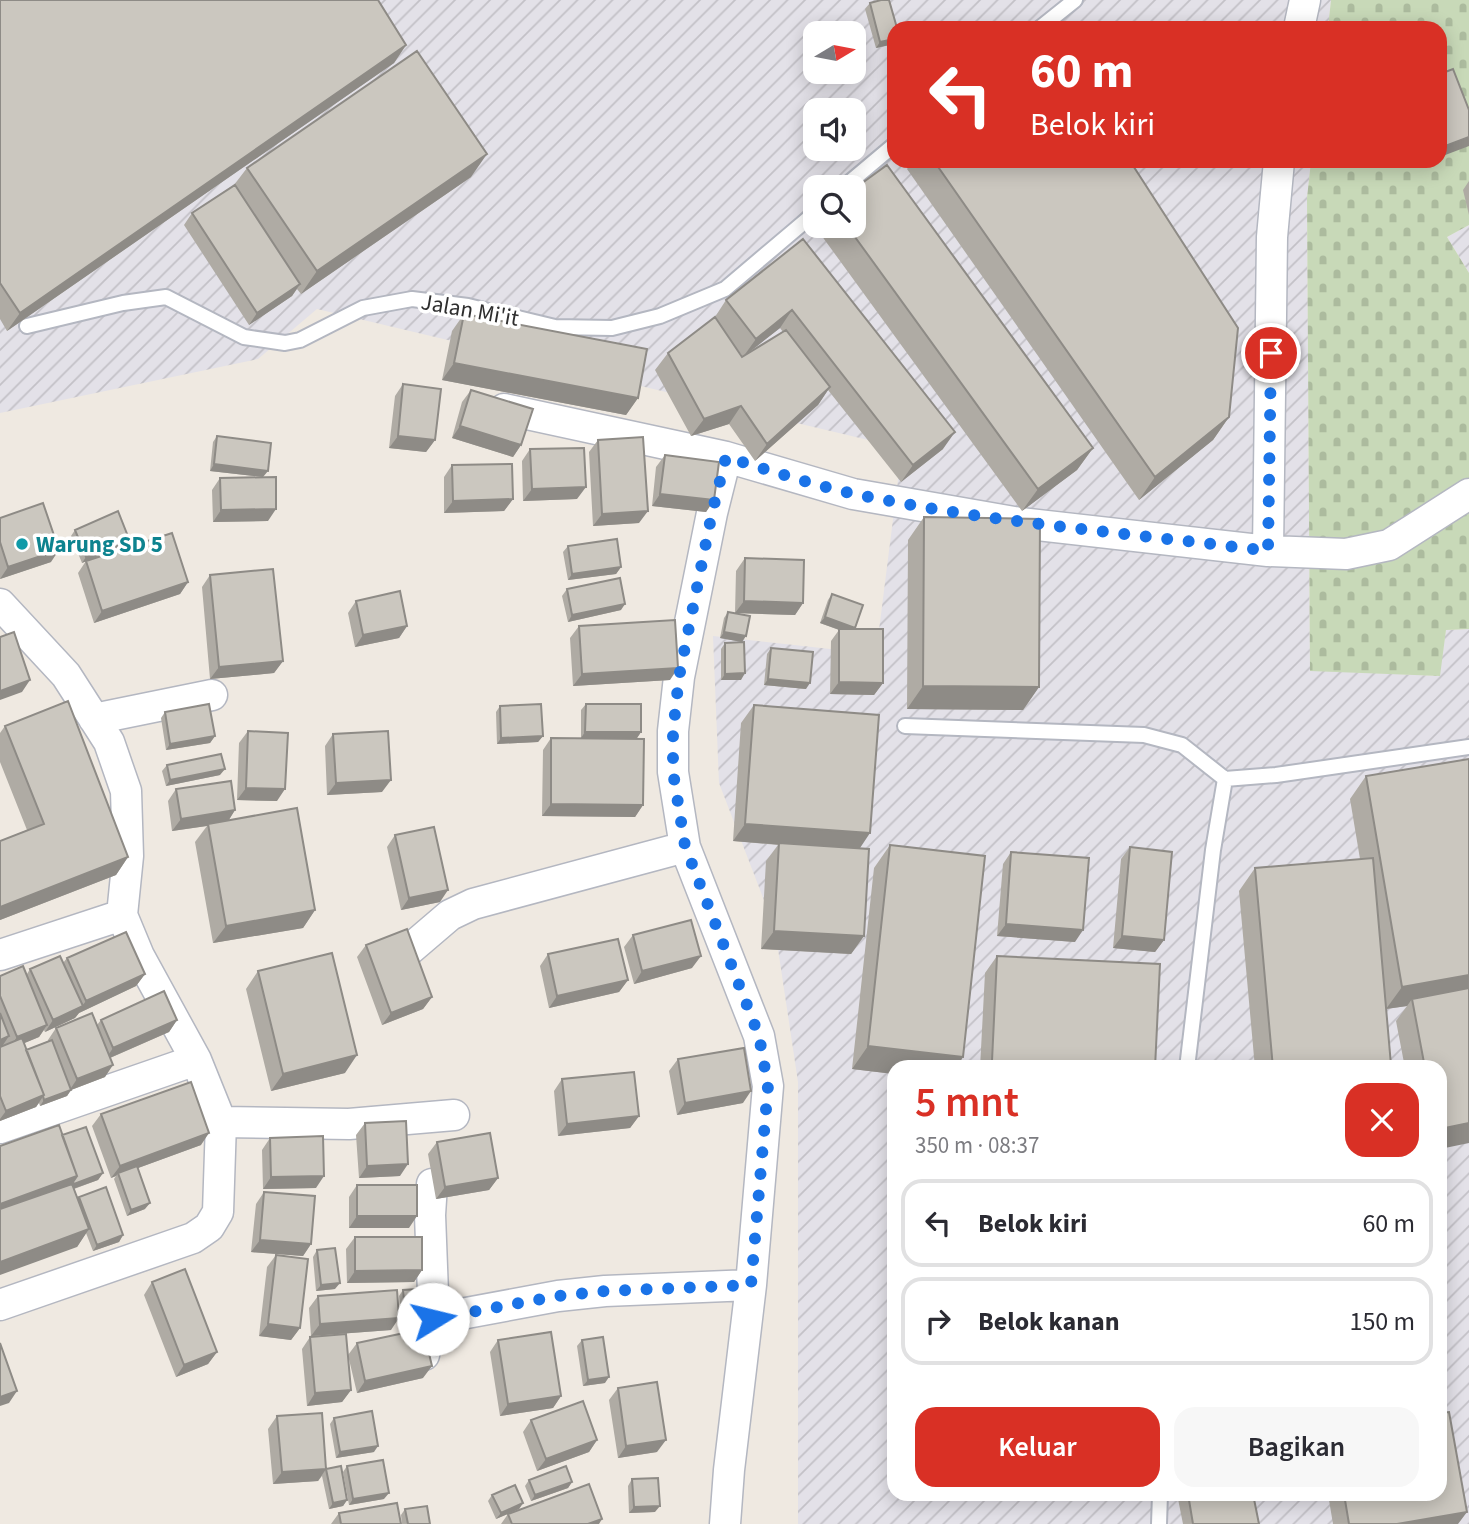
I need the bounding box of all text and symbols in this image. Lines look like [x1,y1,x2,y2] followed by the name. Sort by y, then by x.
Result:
[803,21,866,84] north arrow
[803,21,866,238] map controls
[1030,37,1134,107] text: 60 m
[915,49,1006,140] icon: left
[803,98,866,161] button: sound
[1030,102,1155,148] text: Belok kiri
[803,175,866,238] button: search
[418,285,522,335] street label: Jalan Mi'it
[1241,323,1301,383] pin
[1252,334,1290,372] icon: arrive
[36,528,163,561] place label: Warung SD 5
[14,536,30,552] marker: Warung SD 5
[915,1073,1019,1133] text: 5 mnt
[1345,1083,1419,1157] button: close
[915,1129,1039,1162] text: 350 m · 08:37
[919,1204,957,1242] icon: left
[978,1205,1087,1242] text: Belok kiri
[1362,1205,1415,1242] text: 60 m
[396,1282,470,1356] position arrow
[919,1302,957,1340] icon: right
[978,1303,1120,1340] text: Belok kanan
[1349,1303,1415,1340] text: 150 m
[915,1407,1160,1487] button: Keluar
[1174,1407,1419,1487] button: Bagikan

